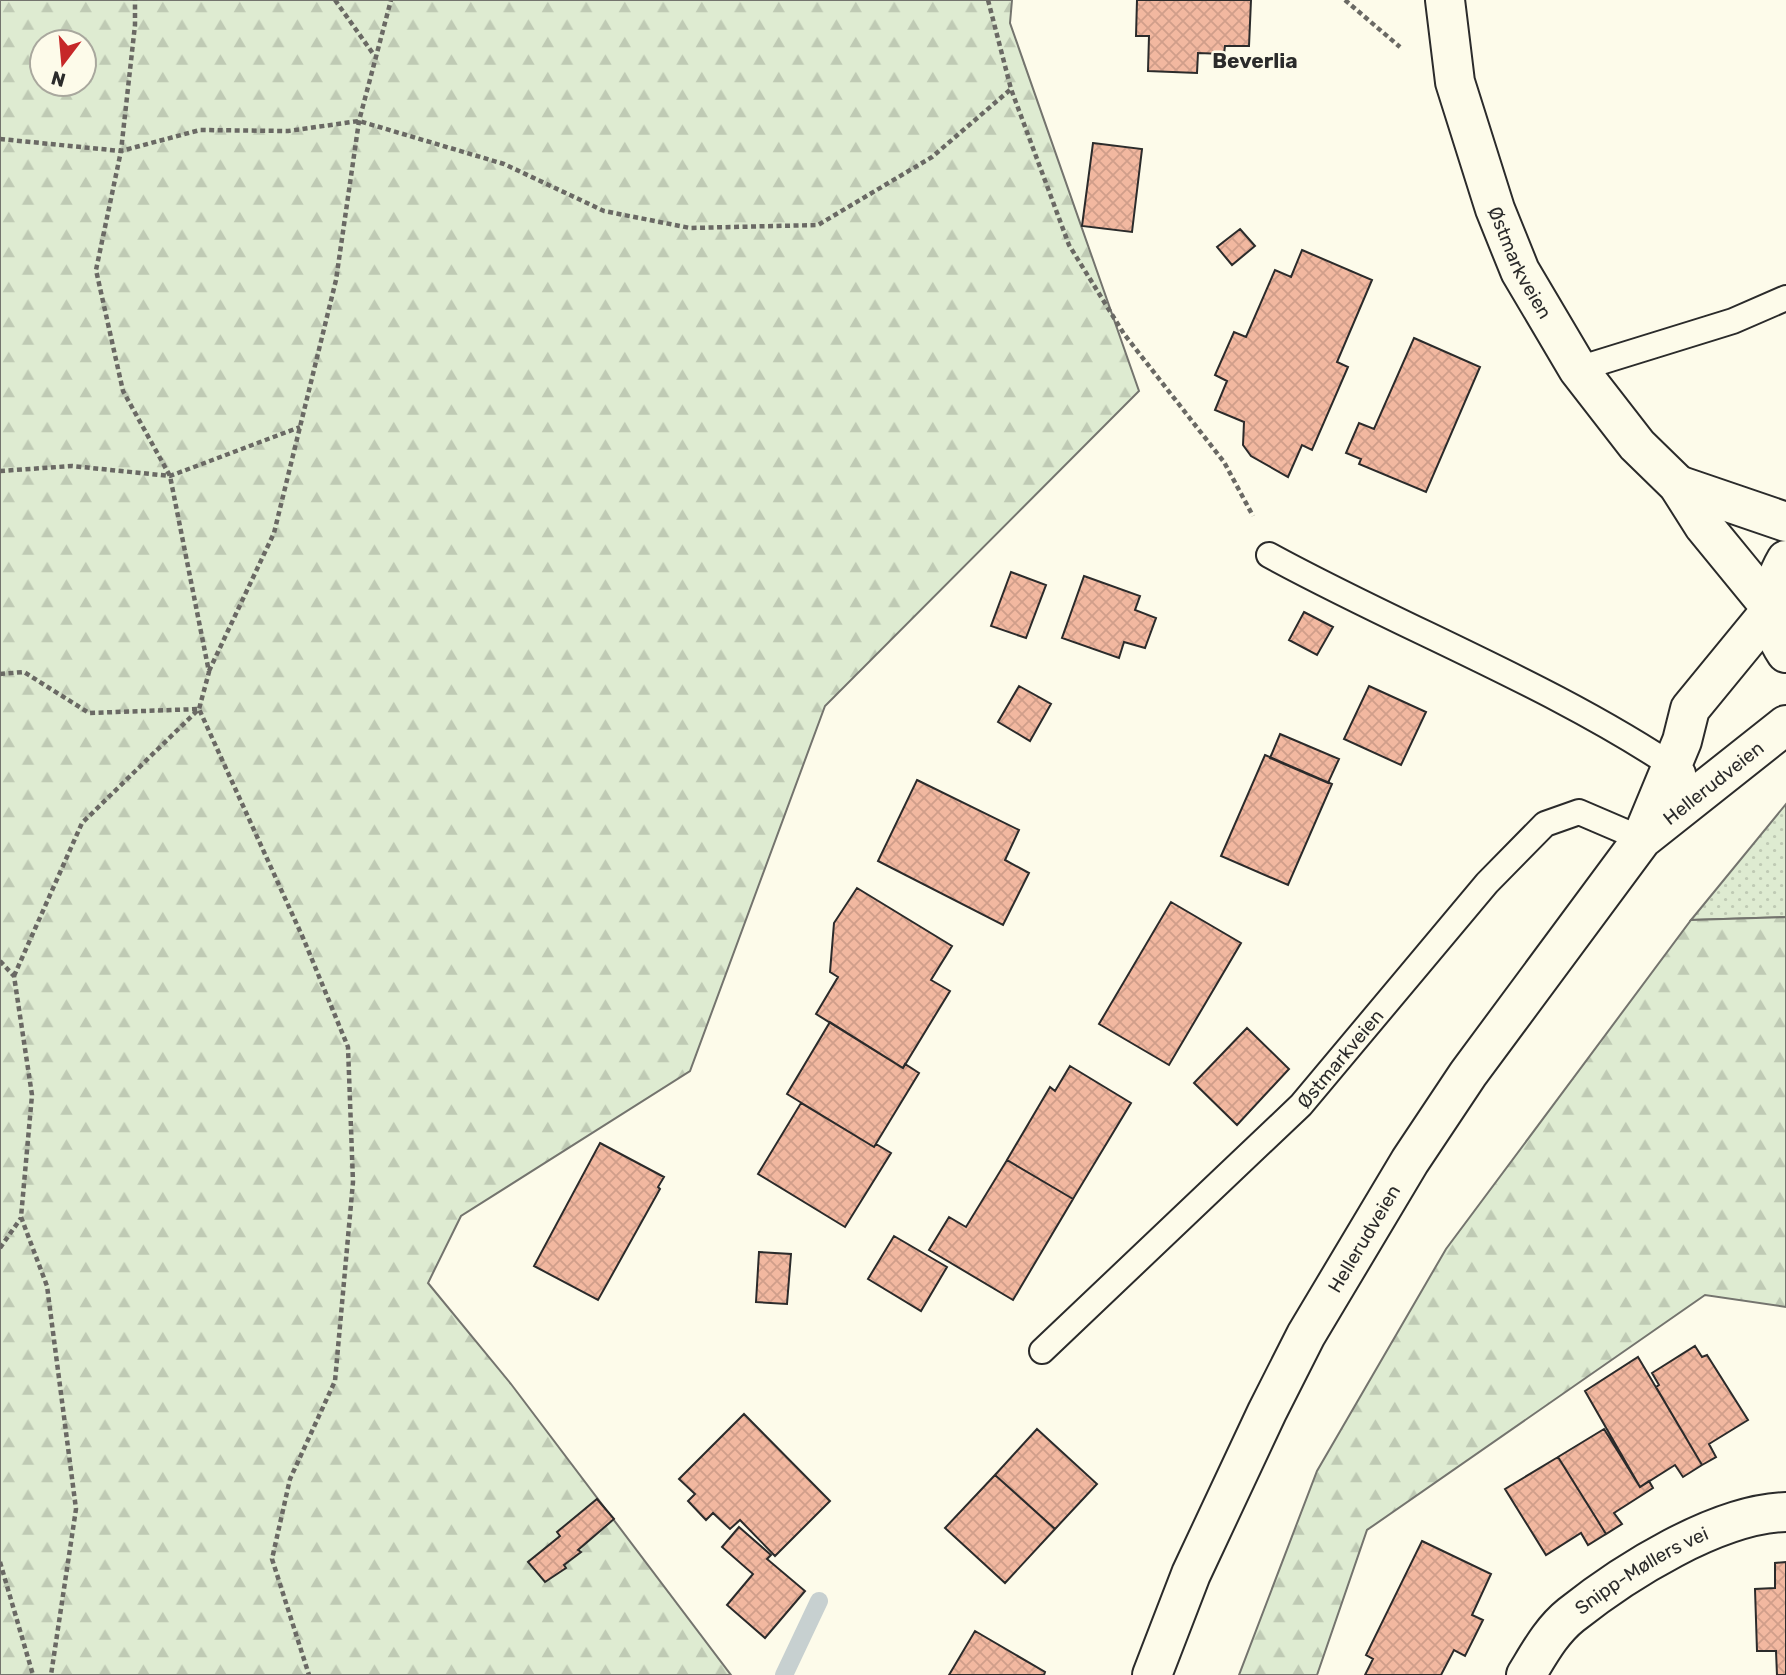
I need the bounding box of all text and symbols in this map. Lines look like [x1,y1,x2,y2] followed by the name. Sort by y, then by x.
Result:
[28,28,98,98] north arrow
[1212,48,1298,73] district label: Beverlia
[49,66,68,92] text: N
[1483,203,1557,323] street label: Østmarkveien
[1659,736,1768,830] street label: Hellerudveien
[1292,1005,1388,1113] street label: Østmarkveien
[1323,1181,1405,1297] street label: Hellerudveien
[1570,1522,1712,1620] street label: Snipp-Møllers vei

